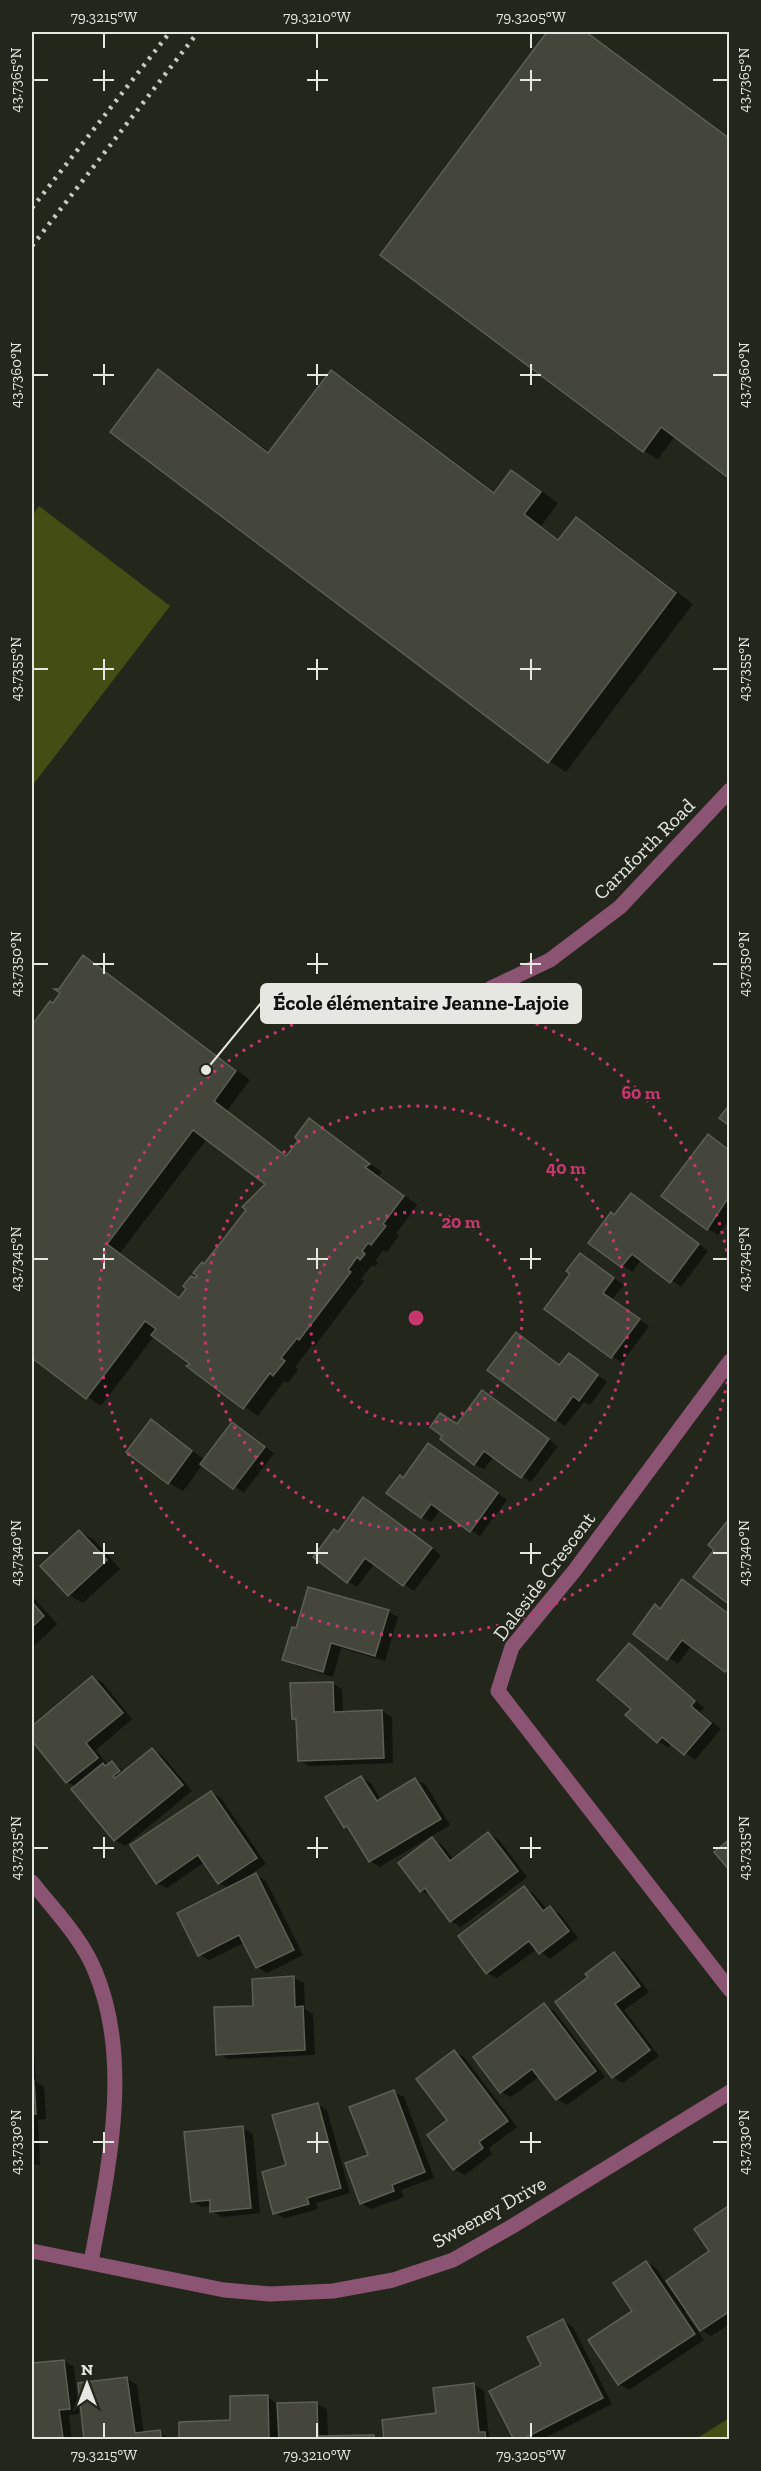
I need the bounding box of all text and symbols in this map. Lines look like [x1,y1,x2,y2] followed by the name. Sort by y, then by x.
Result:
[71,8,137,26] text: 79.3215°W
[283,8,351,26] text: 79.3210°W
[496,8,566,26] text: 79.3205°W
[7,48,25,112] text: 43.7365°N
[735,48,753,112] text: 43.7365°N
[7,342,25,408] text: 43.7360°N
[735,342,753,408] text: 43.7360°N
[7,637,25,701] text: 43.7355°N
[735,637,753,701] text: 43.7355°N
[588,793,700,905] street label: Carnforth Road
[7,931,25,997] text: 43.7350°N
[735,931,753,997] text: 43.7350°N
[261,984,581,1023] callout: École élémentaire Jeanne-Lajoie
[273,990,569,1015] text: École élémentaire Jeanne-Lajoie
[621,1082,661,1104] text: 60 m
[546,1157,586,1179] text: 40 m
[441,1211,481,1233] text: 20 m
[7,1226,25,1292] text: 43.7345°N
[735,1226,753,1292] text: 43.7345°N
[406,1308,426,1328] centre of rings
[488,1507,600,1645] street label: Daleside Crescent
[7,1520,25,1586] text: 43.7340°N
[735,1520,753,1586] text: 43.7340°N
[7,1816,25,1880] text: 43.7335°N
[735,1816,753,1880] text: 43.7335°N
[7,2109,25,2175] text: 43.7330°N
[735,2109,753,2175] text: 43.7330°N
[428,2171,550,2253] street label: Sweeney Drive
[57,2354,117,2414] north arrow
[81,2360,93,2379] text: N
[71,2446,137,2464] text: 79.3215°W
[283,2446,351,2464] text: 79.3210°W
[496,2446,566,2464] text: 79.3205°W

